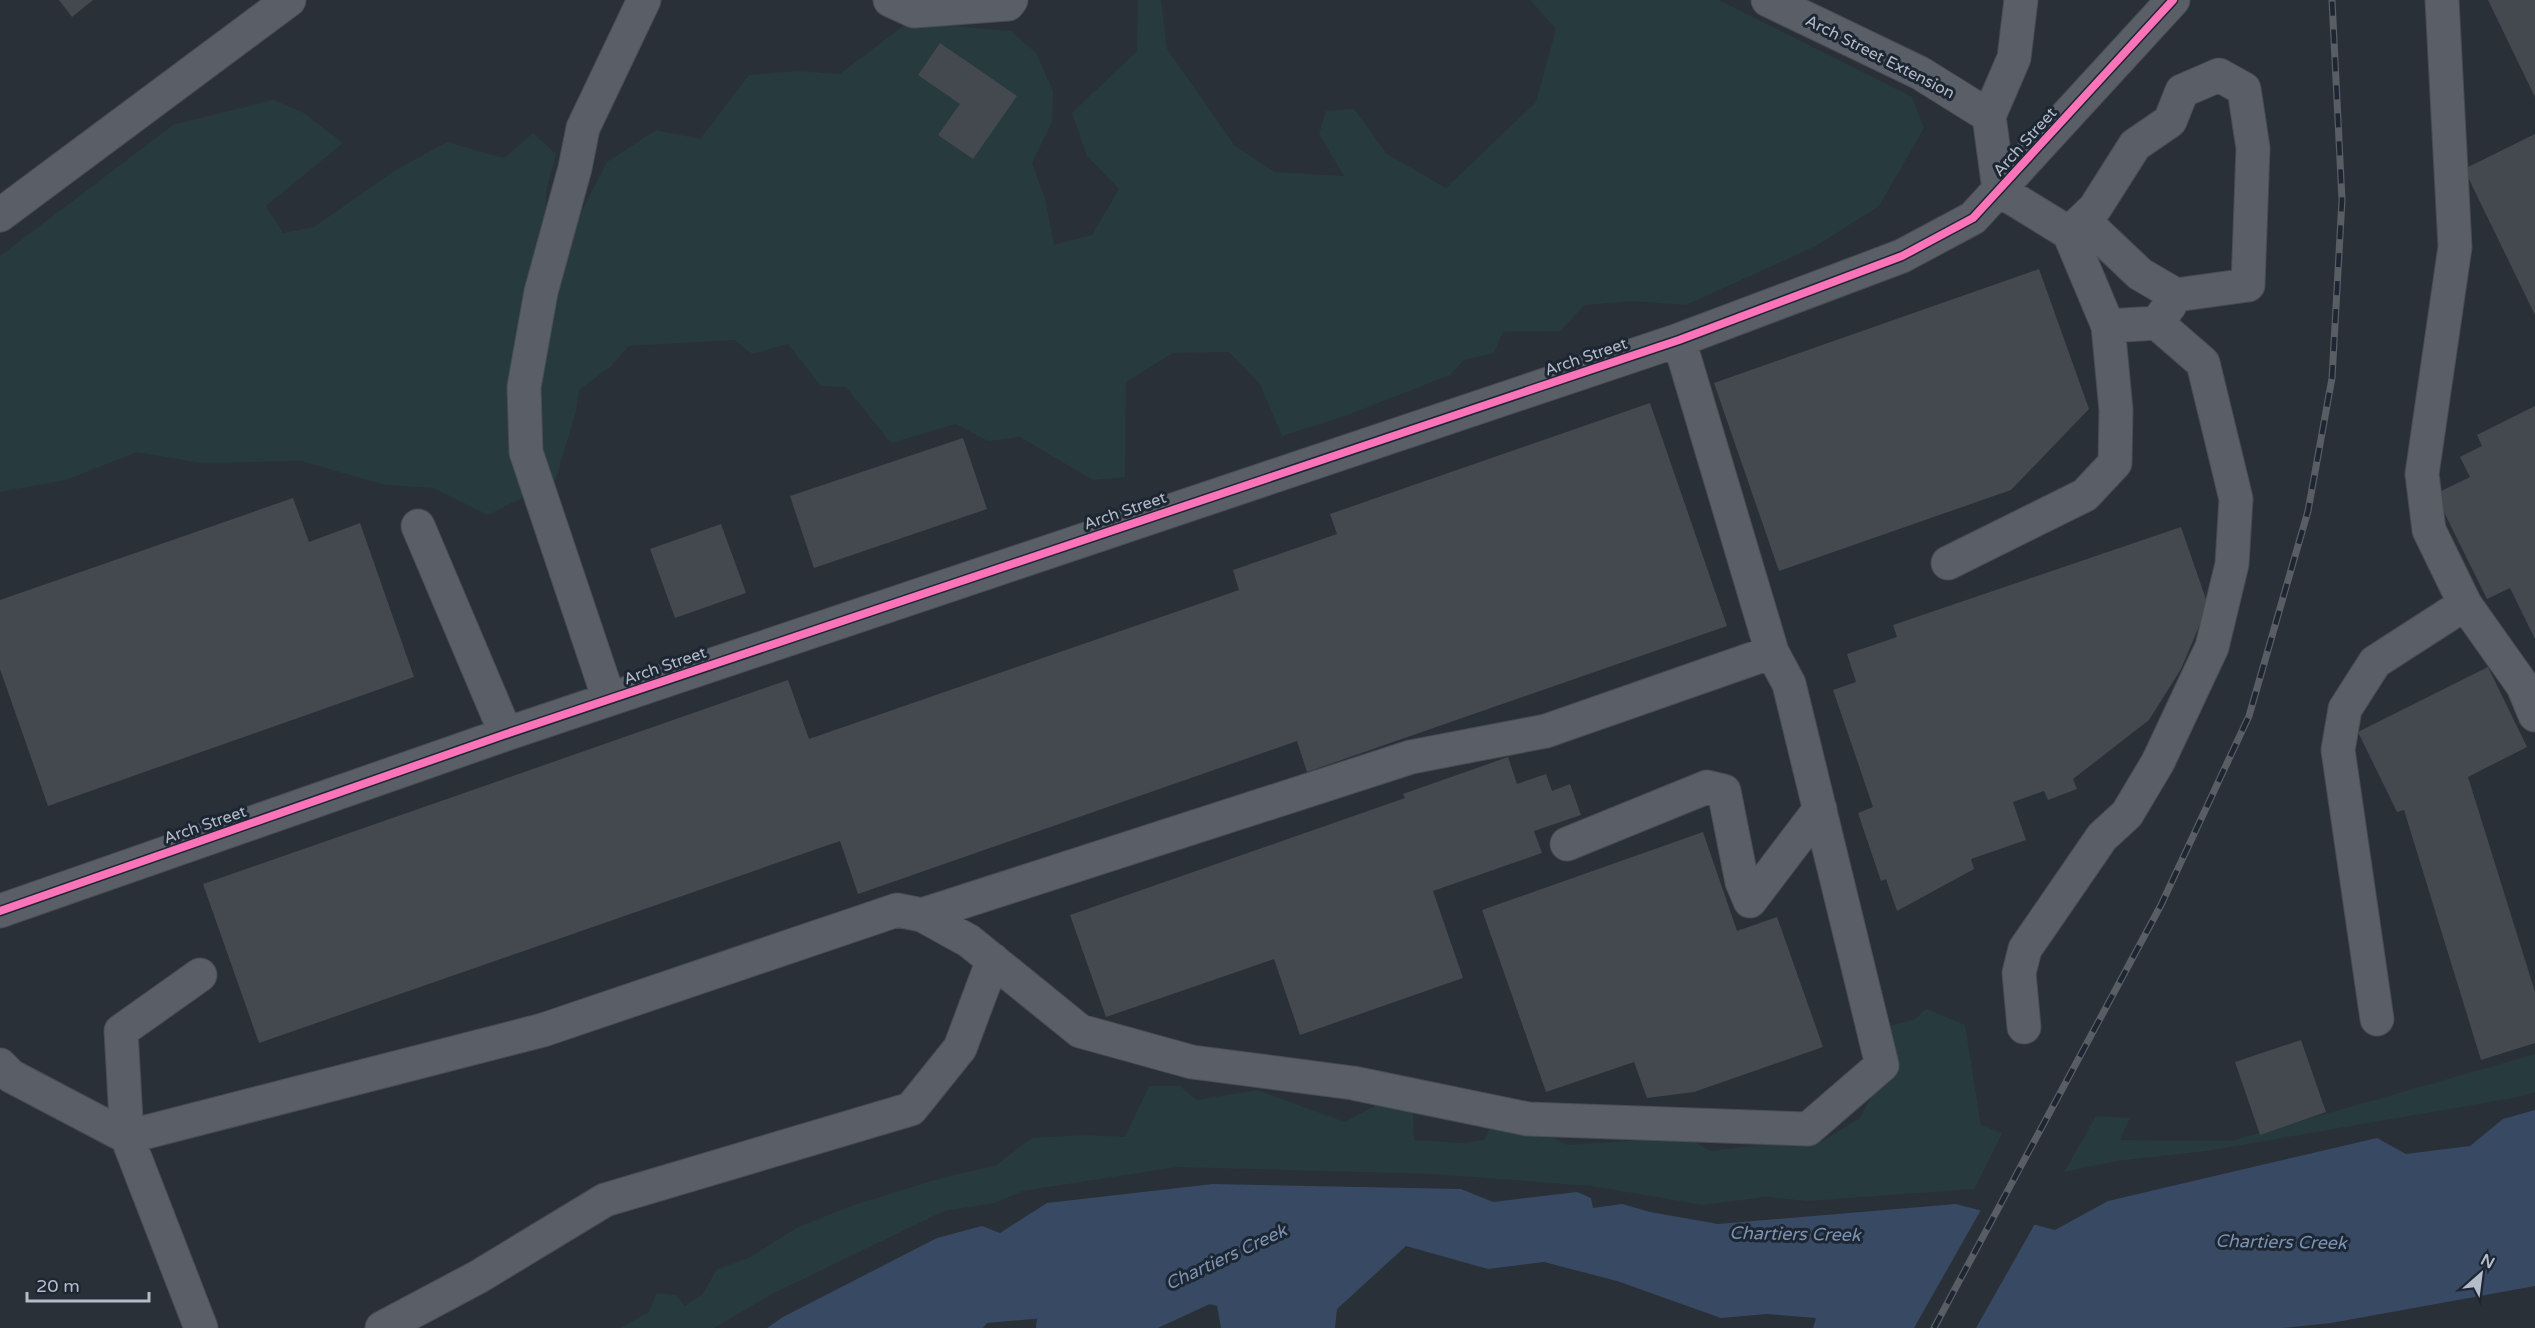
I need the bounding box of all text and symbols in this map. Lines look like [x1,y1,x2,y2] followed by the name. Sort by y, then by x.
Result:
[1802,11,1958,103] street label: Arch Street Extension
[1989,103,2061,181] street label: Arch Street
[1542,334,1630,380] street label: Arch Street
[1081,488,1169,534] street label: Arch Street
[621,643,709,689] street label: Arch Street
[161,802,249,848] street label: Arch Street
[1162,1219,1291,1295] water label: Chartiers Creek
[1729,1222,1862,1246] water label: Chartiers Creek
[2215,1230,2348,1254] water label: Chartiers Creek
[2451,1244,2511,1304] north arrow
[2477,1250,2498,1273] text: N
[27,1265,148,1303] scale bar
[36,1275,80,1297] text: 20 m

